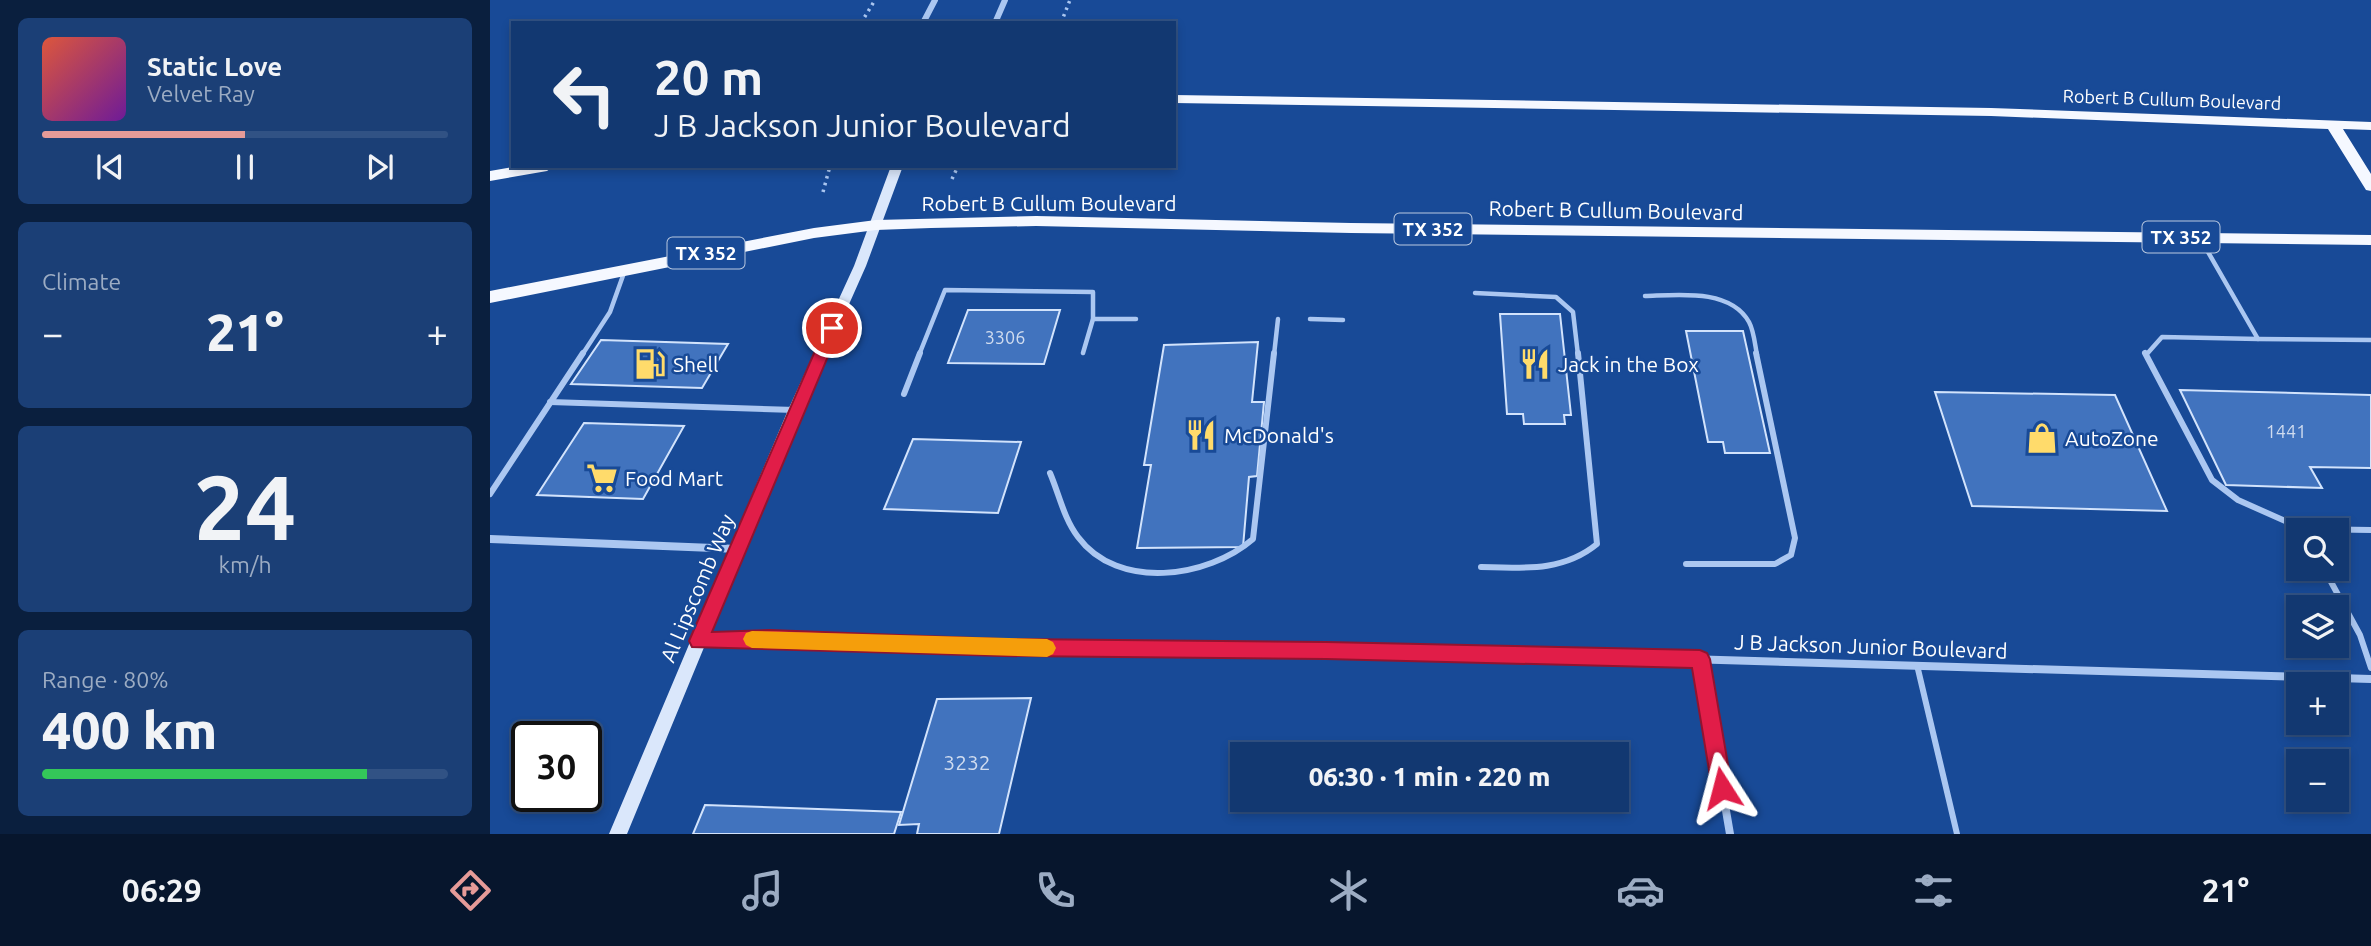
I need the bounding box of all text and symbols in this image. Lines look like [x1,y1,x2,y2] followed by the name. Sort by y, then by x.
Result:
[539,49,630,140] icon: left
[654,49,763,104] text: 20 m
[147,52,282,81] text: Static Love
[147,81,255,106] text: Velvet Ray
[2062,85,2282,113] street label: Robert B Cullum Boulevard
[654,107,1071,143] text: J B Jackson Junior Boulevard
[91,148,129,186] icon: previous
[226,148,264,186] icon: pause
[361,148,399,186] icon: next
[922,191,1176,215] street label: Robert B Cullum Boulevard
[1488,196,1744,224] street label: Robert B Cullum Boulevard
[1394,214,1472,244] road number: TX 352
[2142,221,2220,252] road number: TX 352
[668,238,745,268] road number: TX 352
[42,269,121,294] text: Climate
[802,298,862,358] pin
[206,303,284,361] text: 21°
[813,309,851,347] icon: arrive
[42,312,63,354] text: −
[427,312,448,354] text: +
[985,327,1025,347] house number: 3306
[633,347,667,381] fuel station icon: Shell
[1518,347,1552,381] restaurant icon: Jack in the Box
[673,352,719,376] place label: Shell
[1558,352,1699,376] place label: Jack in the Box
[1184,418,1218,452] restaurant icon: McDonald's
[2025,421,2059,455] shop icon: AutoZone
[2266,421,2306,441] house number: 1441
[1224,423,1334,447] place label: McDonald's
[2065,426,2159,450] place label: AutoZone
[194,455,296,557] text: 24
[585,461,619,495] supermarket icon: Food Mart
[625,466,723,490] place label: Food Mart
[655,510,739,666] street label: Al Lipscomb Way
[2286,518,2349,812] map controls
[2286,518,2349,581] button: search
[218,552,272,577] text: km/h
[2286,595,2349,658] button: layers
[1734,629,2008,663] street label: J B Jackson Junior Boulevard
[42,667,169,692] text: Range · 80%
[2286,672,2349,735] button: +
[42,701,217,759] text: 400 km
[511,721,602,812] speed limit sign: 30
[2286,749,2349,812] button: −
[943,750,991,774] house number: 3232
[1685,751,1759,825] position arrow
[1309,762,1550,791] text: 06:30 · 1 min · 220 m
[446,866,495,915] icon: directions
[738,866,787,915] icon: music
[1031,866,1080,915] icon: phone
[1324,866,1373,915] icon: climate
[1616,866,1665,915] icon: car
[1909,866,1958,915] icon: filters
[122,872,202,908] text: 06:29
[2202,872,2249,908] text: 21°

